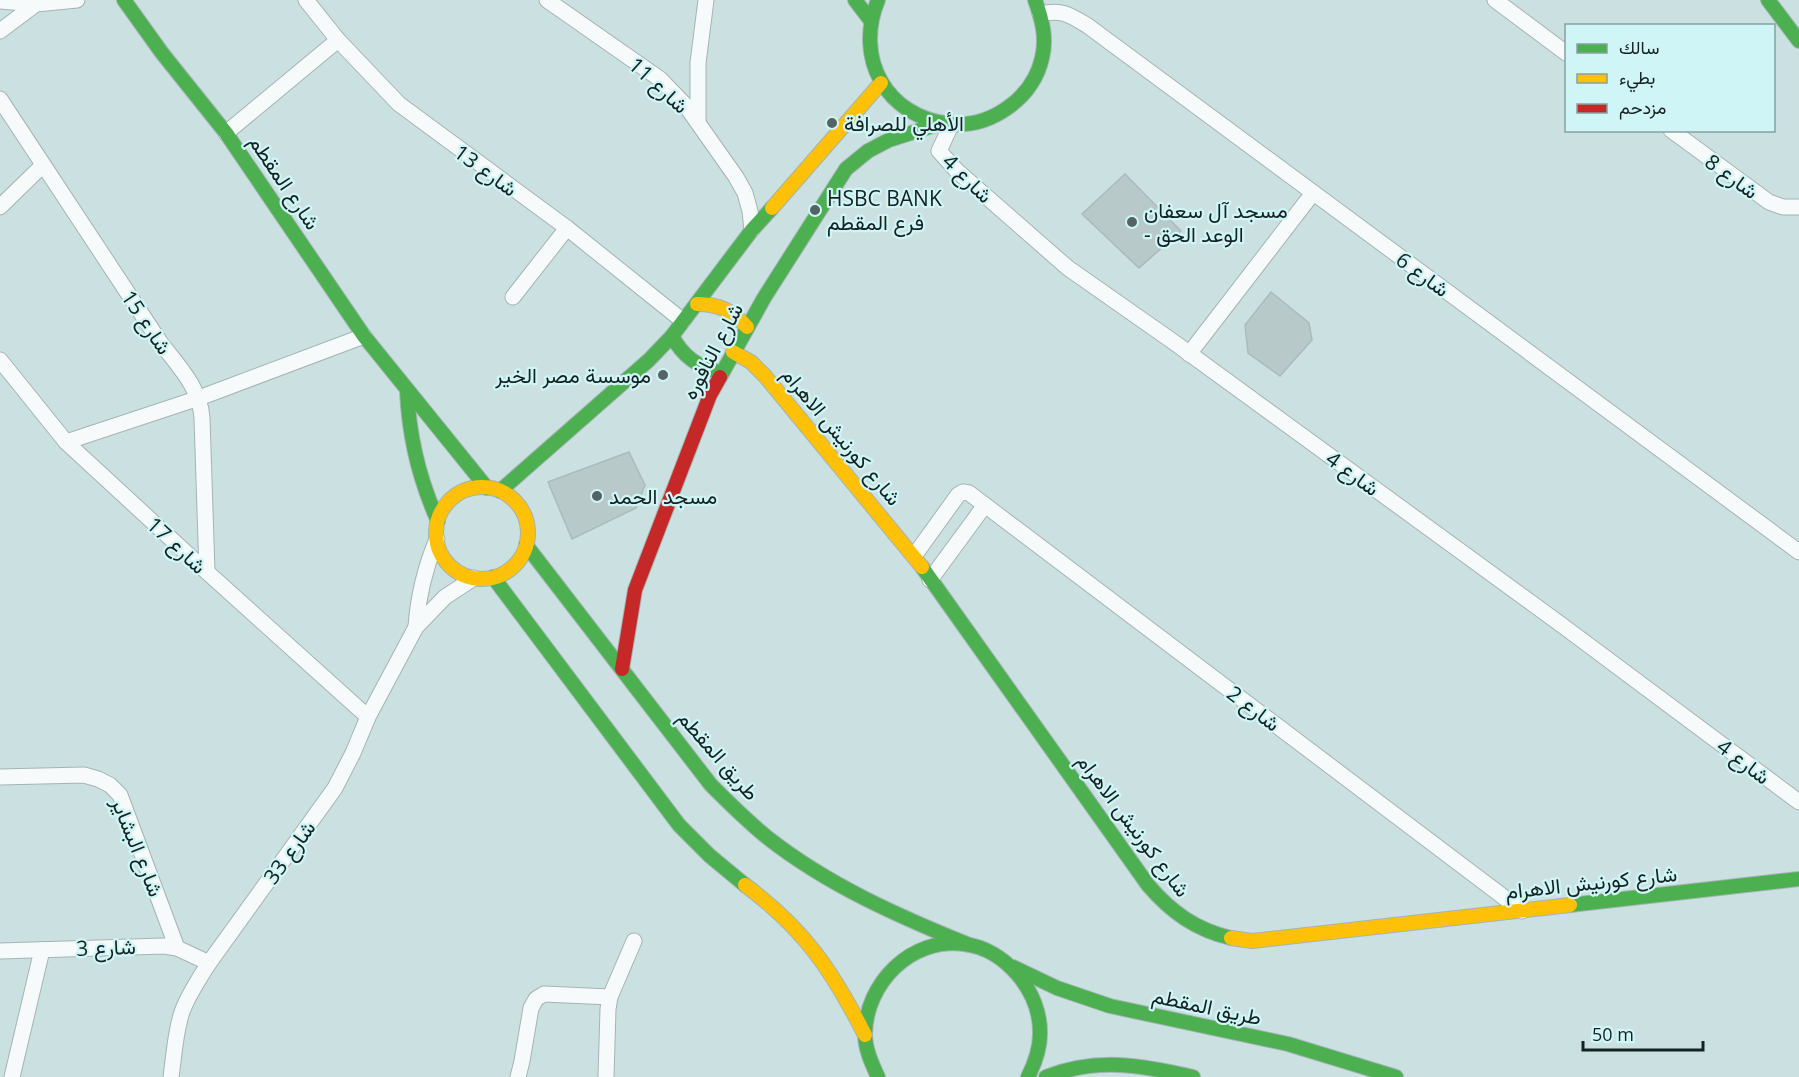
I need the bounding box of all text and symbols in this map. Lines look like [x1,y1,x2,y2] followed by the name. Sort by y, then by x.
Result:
[1565,24,1775,132] legend
[1619,35,1659,59] text: سالك
[622,51,695,120] street label: شارع 11
[1619,65,1655,93] text: بطيء
[1619,95,1666,120] text: مزدحم
[844,109,964,141] place label: الأهلي للصرافة
[825,116,839,130] marker: الأهلي للصرافة
[242,129,327,235] street label: شارع المقطم
[448,138,523,203] street label: شارع 13
[936,147,999,210] street label: شارع 4
[1699,147,1764,206] street label: شارع 8
[827,184,942,237] place label: HSBC BANK فرع المقطم
[1144,196,1288,248] place label: مسجد آل سعفان - الوعد الحق
[808,203,822,217] marker: HSBC BANK فرع المقطم
[1125,215,1139,229] marker: مسجد آل سعفان - الوعد الحق
[1390,245,1455,304] street label: شارع 6
[115,284,179,360] street label: شارع 15
[675,298,750,405] street label: شارع النافوره
[494,361,651,389] place label: موسسة مصر الخير
[775,361,908,512] street label: شارع كورنيش الاهرام
[656,368,670,382] marker: موسسة مصر الخير
[1320,444,1385,503] street label: شارع 4
[609,482,717,510] place label: مسجد الحمد
[590,489,604,503] marker: مسجد الحمد
[141,510,213,580] street label: شارع 17
[1221,679,1286,738] street label: شارع 2
[671,704,766,807] street label: طريق المقطم
[1711,732,1776,791] street label: شارع 4
[1070,748,1197,903] street label: شارع كورنيش الاهرام
[104,792,171,901] street label: شارع البشاير
[257,815,322,890] street label: شارع 33
[1504,859,1678,906] street label: شارع كورنيش الاهرام
[76,932,136,963] street label: شارع 3
[1150,981,1264,1032] street label: طريق المقطم
[1583,1014,1703,1052] scale bar
[1592,1022,1634,1046] text: 50 m

